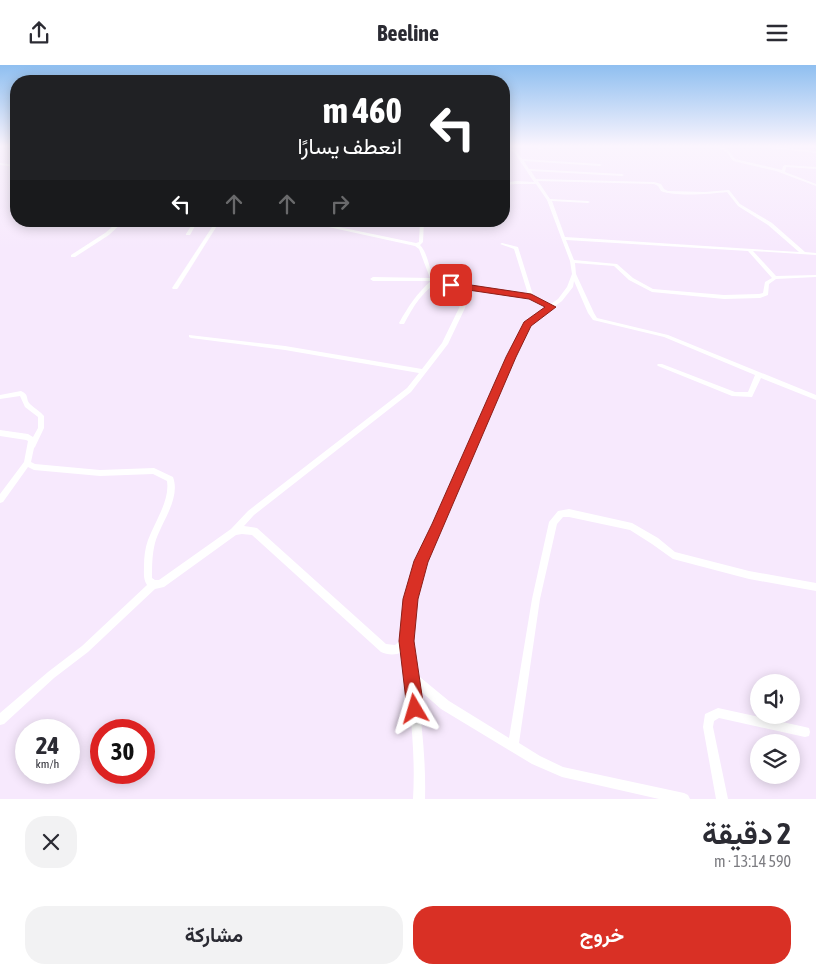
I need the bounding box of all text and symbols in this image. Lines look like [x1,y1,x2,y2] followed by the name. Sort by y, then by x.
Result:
[25,19,53,47] icon: share
[763,19,791,47] icon: menu
[377,20,439,46] text: Beeline
[323,90,402,130] text: 460 m
[420,95,485,160] icon: left
[297,133,402,159] text: انعطف يسارًا
[167,190,195,218] icon: left
[220,190,248,218] icon: ahead
[273,190,301,218] icon: ahead
[326,190,354,218] icon: right
[430,264,472,306] pin
[437,271,465,299] icon: arrive
[750,674,800,784] map controls
[750,674,800,724] button: sound
[388,682,440,734] position arrow
[90,719,155,784] speed limit sign: 30
[36,731,59,759] text: 24
[750,734,800,784] button: layers
[36,757,59,771] text: km/h
[25,816,77,868] button: close
[702,816,791,850] text: 2 دقيقة
[714,852,791,870] text: 590 m · 13:14
[25,906,403,964] button: مشاركة
[413,906,791,964] button: خروج

